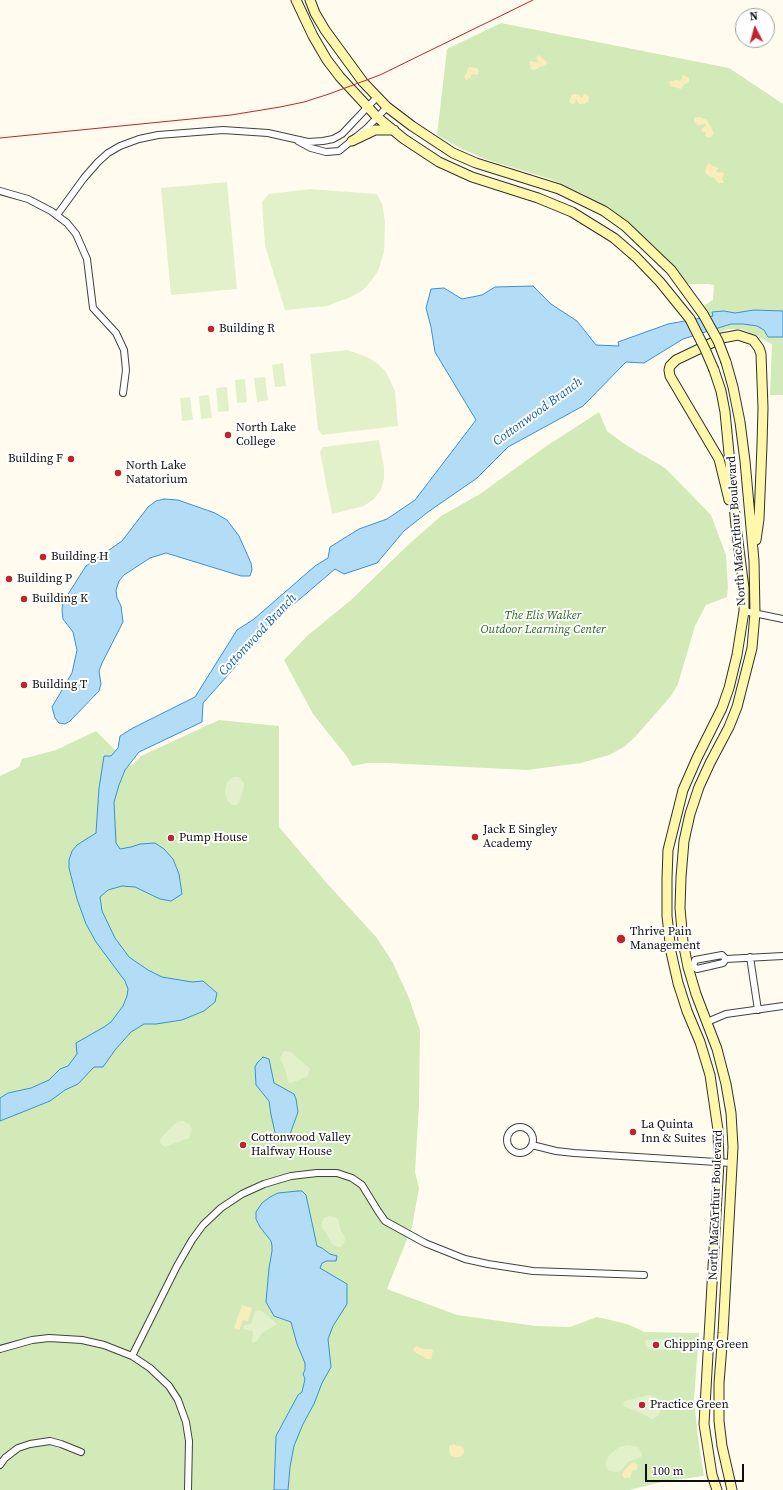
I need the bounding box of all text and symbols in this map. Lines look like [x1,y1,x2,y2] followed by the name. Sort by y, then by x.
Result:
[735,8,775,48] north arrow
[749,9,759,24] text: N
[219,322,275,336] place label: Building R
[206,324,216,334] marker: Building R
[490,374,586,450] water label: Cottonwood Branch
[236,421,296,449] place label: North Lake College
[223,430,233,440] marker: North Lake College
[8,452,63,466] place label: Building F
[66,454,76,464] marker: Building F
[725,456,749,606] street label: North MacArthur Boulevard
[126,459,188,487] place label: North Lake Natatorium
[113,468,123,478] marker: North Lake Natatorium
[51,550,109,564] place label: Building H
[38,552,48,562] marker: Building H
[17,572,72,586] place label: Building P
[4,574,14,584] marker: Building P
[216,591,300,679] water label: Cottonwood Branch
[32,592,88,606] place label: Building K
[19,594,29,604] marker: Building K
[480,609,606,637] park label: The Elis Walker Outdoor Learning Center
[32,678,87,692] place label: Building T
[19,680,29,690] marker: Building T
[483,823,557,851] place label: Jack E Singley Academy
[179,831,247,845] place label: Pump House
[470,832,480,842] marker: Jack E Singley Academy
[166,833,176,843] marker: Pump House
[630,925,700,953] place label: Thrive Pain Management
[615,933,627,945] marker: Thrive Pain Management
[641,1118,706,1146] place label: La Quinta Inn & Suites
[628,1127,638,1137] marker: La Quinta Inn & Suites
[706,1130,726,1280] street label: North MacArthur Boulevard
[251,1131,351,1159] place label: Cottonwood Valley Halfway House
[238,1140,248,1150] marker: Cottonwood Valley Halfway House
[664,1338,749,1352] place label: Chipping Green
[651,1340,661,1350] marker: Chipping Green
[650,1398,729,1412] place label: Practice Green
[637,1400,647,1410] marker: Practice Green
[647,1456,746,1482] scale bar
[652,1463,684,1479] text: 100 m

